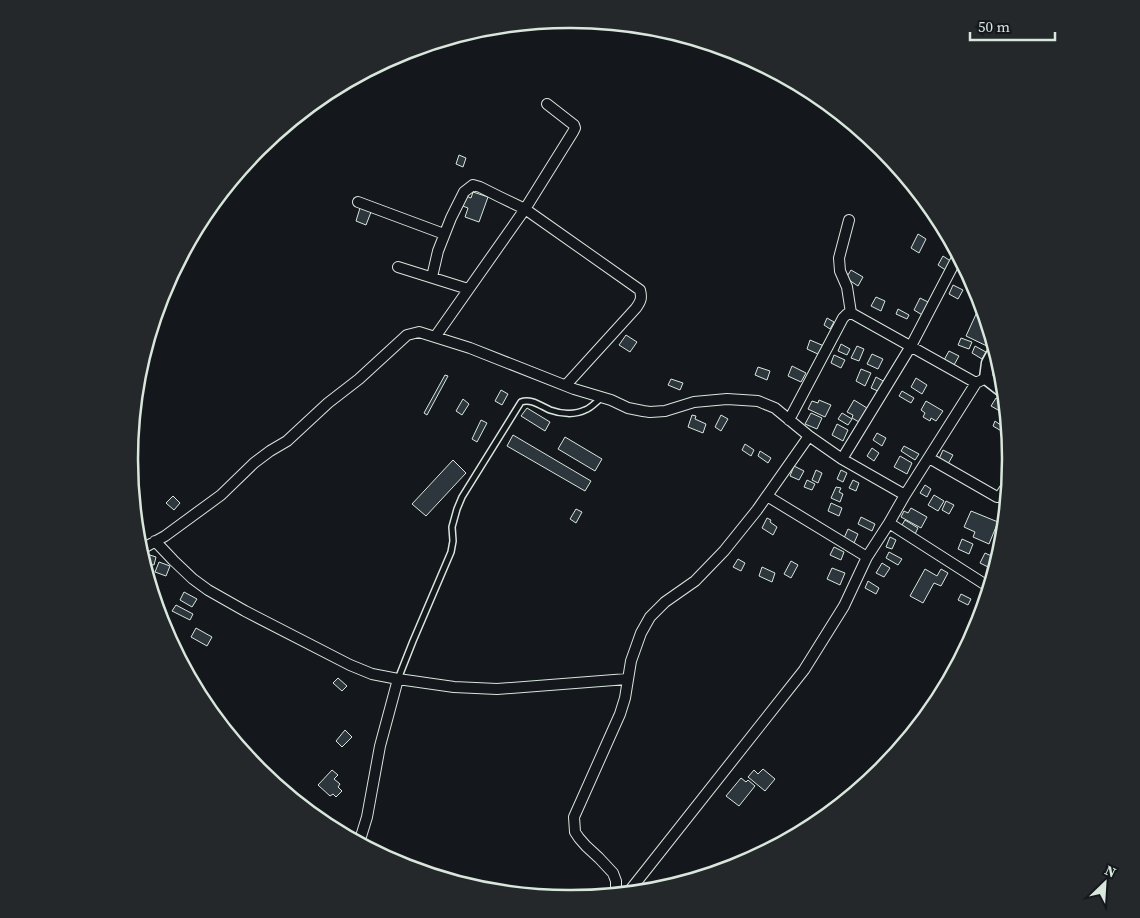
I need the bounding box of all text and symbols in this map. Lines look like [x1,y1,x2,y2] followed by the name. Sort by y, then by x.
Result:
[970,10,1055,42] scale bar
[978,16,1010,37] text: 50 m
[1080,858,1130,908] north arrow
[1102,860,1119,882] text: N

